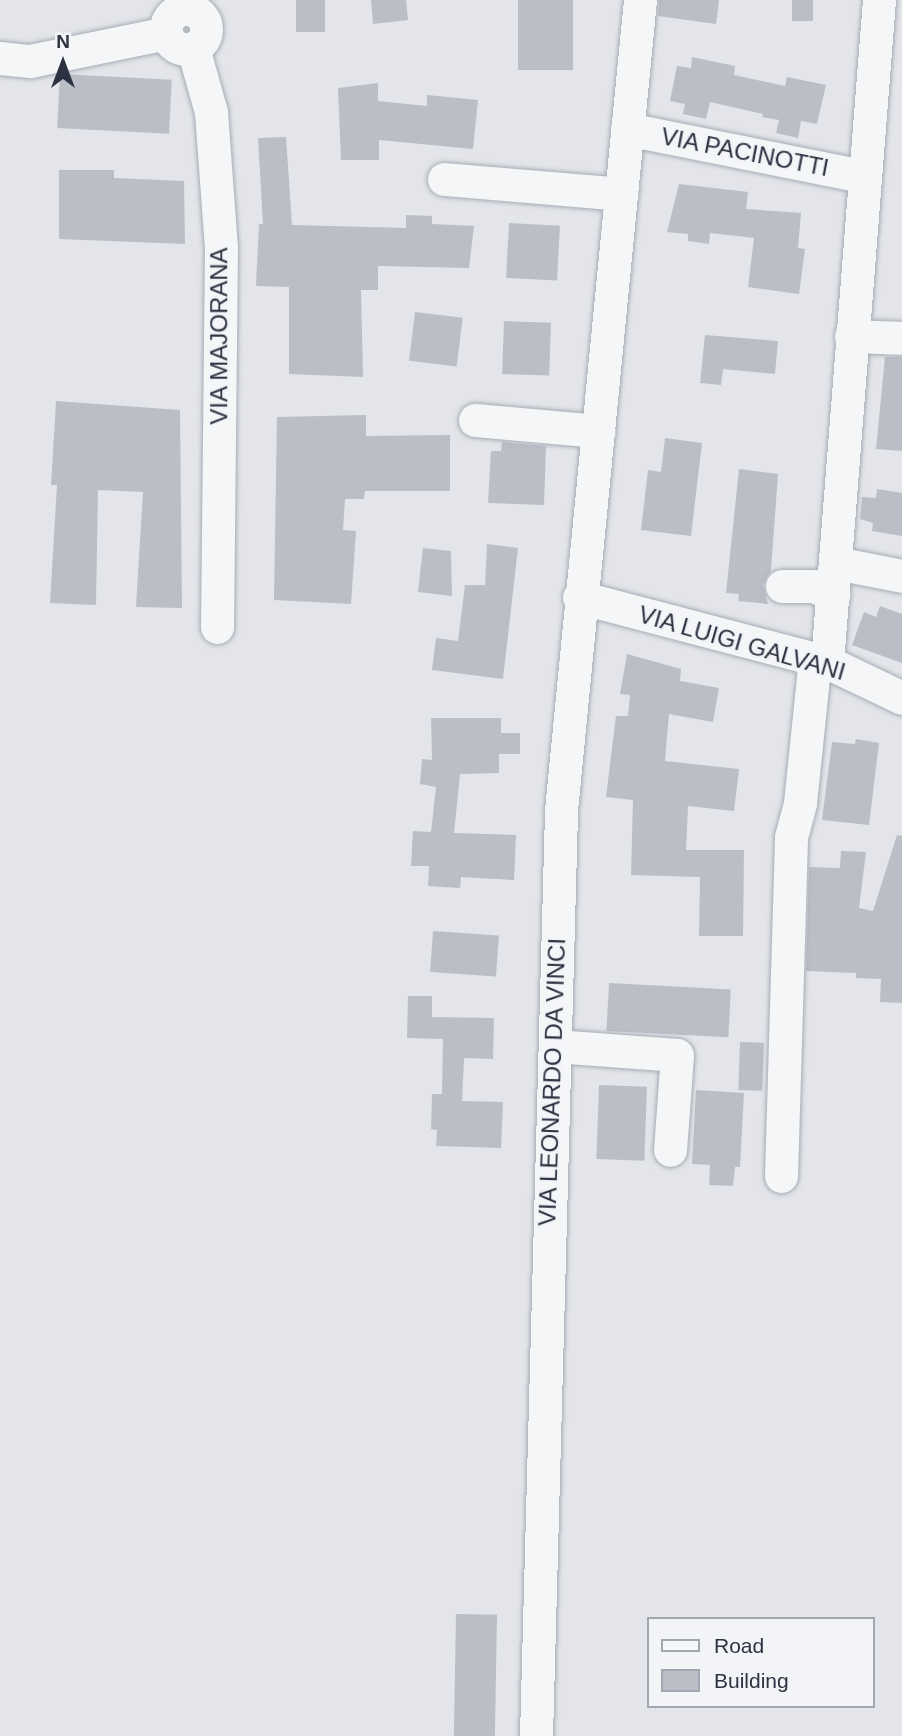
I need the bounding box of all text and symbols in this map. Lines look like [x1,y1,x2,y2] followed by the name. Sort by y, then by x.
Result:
[28,28,98,98] north arrow
[56,31,70,52] text: N
[658,121,832,183] street label: VIA PACINOTTI
[205,247,233,425] street label: VIA MAJORANA
[635,600,849,686] street label: VIA LUIGI GALVANI
[533,936,571,1228] street label: VIA LEONARDO DA VINCI
[646,1617,874,1708] legend
[714,1634,764,1657] text: Road
[714,1669,789,1692] text: Building

